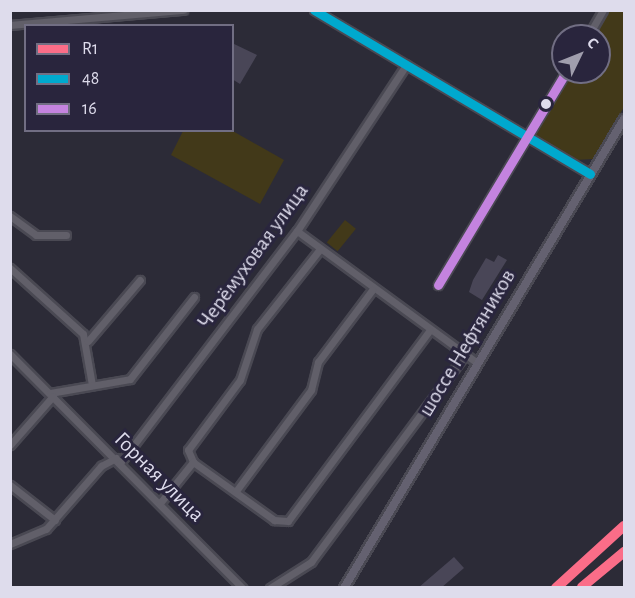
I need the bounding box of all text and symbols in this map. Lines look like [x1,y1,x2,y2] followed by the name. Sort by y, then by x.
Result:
[24,24,234,132] legend
[551,24,611,84] north arrow
[584,34,602,52] text: С
[82,40,98,58] text: R1
[82,70,99,88] text: 48
[540,98,552,110] unlabelled marker
[82,100,97,118] text: 16
[192,178,314,334] street label: Черёмуховая улица
[413,265,521,421] street label: шоссе Нефтяников
[108,426,210,528] street label: Горная улица

